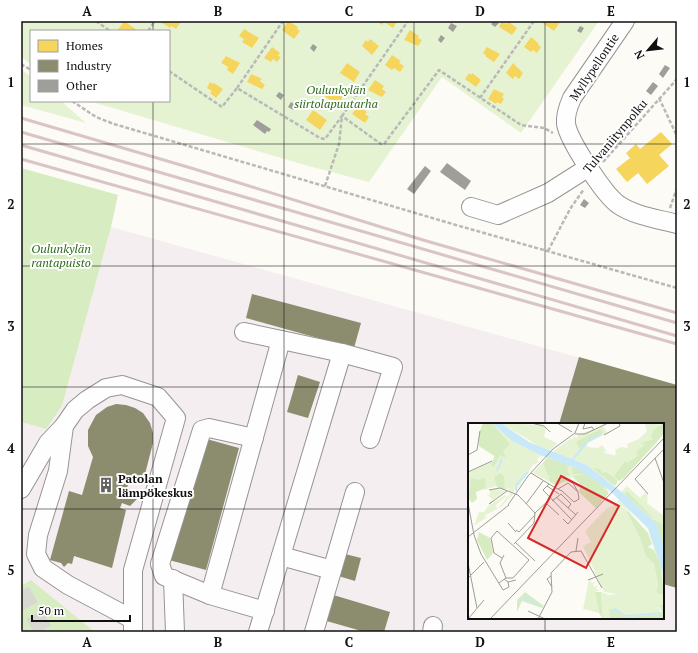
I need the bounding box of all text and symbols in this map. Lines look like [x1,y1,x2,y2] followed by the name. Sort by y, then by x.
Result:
[82,2,92,20] text: A
[214,2,222,20] text: B
[345,2,353,20] text: C
[475,2,485,20] text: D
[607,2,615,20] text: E
[30,30,170,102] legend
[628,30,668,70] north arrow
[566,31,622,103] street label: Myllypellontie
[66,38,103,53] text: Homes
[631,47,647,62] text: N
[66,58,112,73] text: Industry
[7,73,15,91] text: 1
[683,73,691,91] text: 1
[66,78,97,93] text: Other
[294,82,378,111] park label: Oulunkylän siirtolapuutarha
[580,96,650,176] street label: Tulvaniitynpolku
[7,195,15,213] text: 2
[683,195,691,213] text: 2
[31,241,91,270] park label: Oulunkylän rantapuisto
[7,317,15,335] text: 3
[683,317,691,335] text: 3
[468,423,664,619] inset map
[7,439,15,457] text: 4
[683,439,691,457] text: 4
[118,471,193,500] place label: Patolan lämpökeskus
[97,476,115,494] building icon: Patolan lämpökeskus
[7,561,15,579] text: 5
[683,561,691,579] text: 5
[32,597,130,623] scale bar
[38,603,65,618] text: 50 m
[82,633,92,651] text: A
[214,633,222,651] text: B
[345,633,353,651] text: C
[475,633,485,651] text: D
[607,633,615,651] text: E

